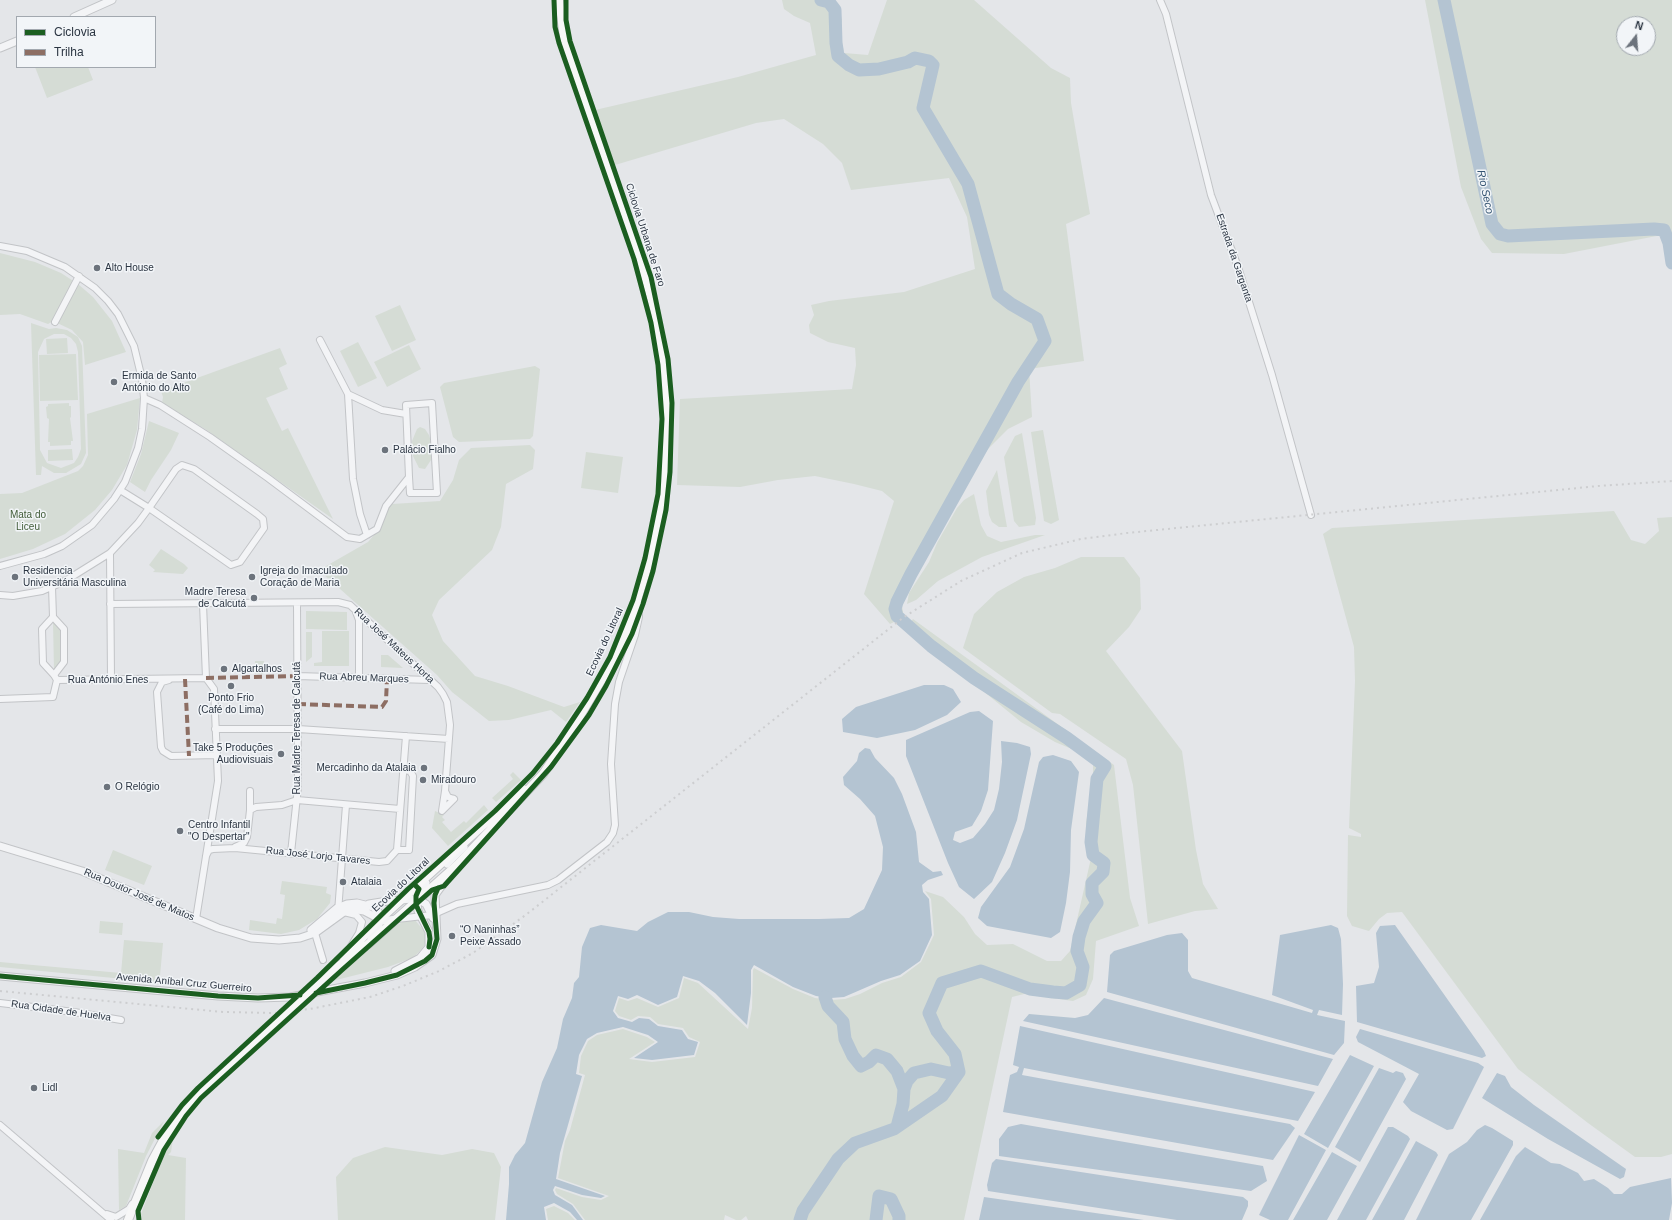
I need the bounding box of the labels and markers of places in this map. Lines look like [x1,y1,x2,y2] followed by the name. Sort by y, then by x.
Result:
[105,262,154,274] place label: Alto House
[92,263,102,273] marker: Alto House
[122,370,196,394] place label: Ermida de Santo António do Alto
[109,377,119,387] marker: Ermida de Santo António do Alto
[393,444,456,456] place label: Palácio Fialho
[380,445,390,455] marker: Palácio Fialho
[23,565,126,588] place label: Residencia Universitária Masculina
[260,565,348,588] place label: Igreja do Imaculado Coração de Maria
[10,572,20,582] marker: Residencia Universitária Masculina
[247,572,257,582] marker: Igreja do Imaculado Coração de Maria
[185,586,246,610] place label: Madre Teresa de Calcutá
[249,593,259,603] marker: Madre Teresa de Calcutá
[232,663,282,675] place label: Algartalhos
[219,664,229,674] marker: Algartalhos
[226,681,236,691] marker: Ponto Frio (Café do Lima)
[198,692,264,716] place label: Ponto Frio (Café do Lima)
[193,742,273,766] place label: Take 5 Produções Audiovisuais
[276,749,286,759] marker: Take 5 Produções Audiovisuais
[316,762,416,774] place label: Mercadinho da Atalaia
[419,763,429,773] marker: Mercadinho da Atalaia
[431,774,476,786] place label: Miradouro
[418,775,428,785] marker: Miradouro
[115,781,159,793] place label: O Relógio
[102,782,112,792] marker: O Relógio
[188,819,250,842] place label: Centro Infantil "O Despertar"
[175,826,185,836] marker: Centro Infantil "O Despertar"
[351,876,382,888] place label: Atalaia
[338,877,348,887] marker: Atalaia
[460,924,521,948] place label: “O Naninhas” Peixe Assado
[447,931,457,941] marker: “O Naninhas” Peixe Assado
[42,1082,58,1094] place label: Lidl
[29,1083,39,1093] marker: Lidl

